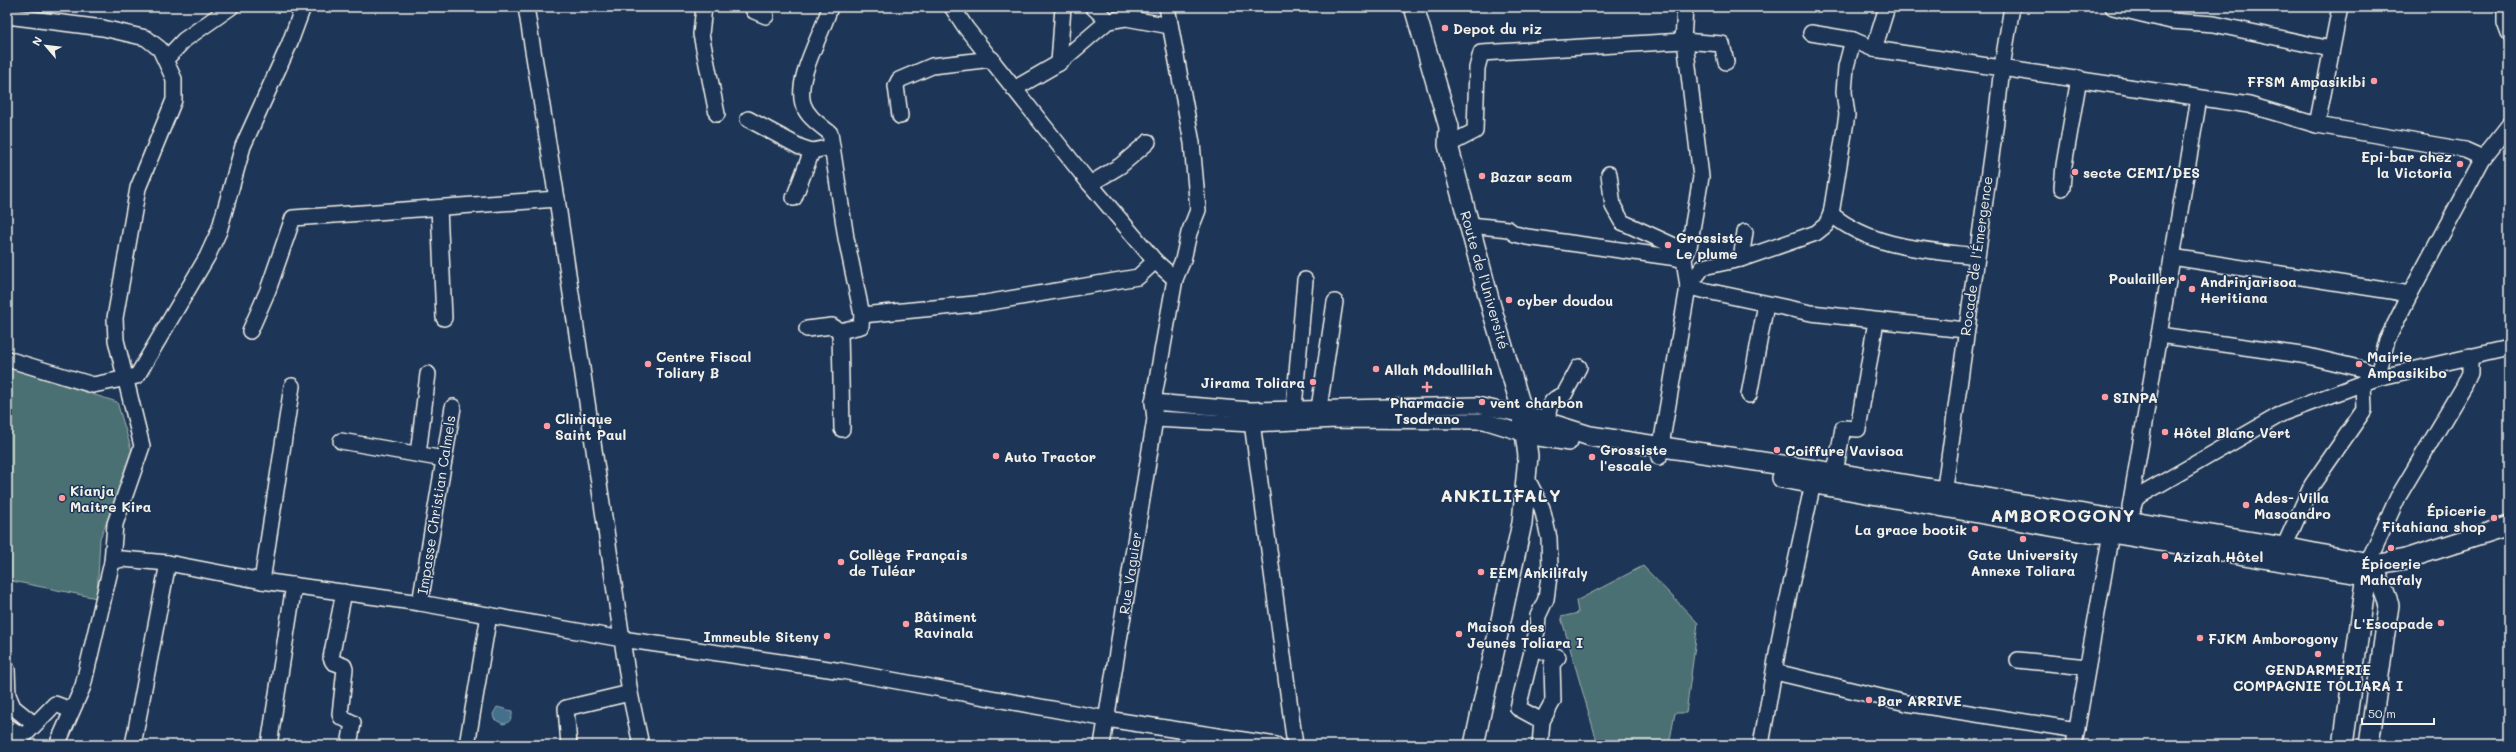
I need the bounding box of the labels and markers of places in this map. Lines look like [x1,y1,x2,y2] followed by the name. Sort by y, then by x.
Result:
[1453,19,1542,38] place label: Depot du riz
[1440,23,1450,33] marker: Depot du riz
[2247,72,2366,91] place label: FFSM Ampasikibi
[2369,76,2379,86] marker: FFSM Ampasikibi
[2361,147,2452,182] place label: Epi-bar chez la Victoria
[2455,159,2465,169] marker: Epi-bar chez la Victoria
[2083,163,2200,182] place label: secte CEMI/DES
[1490,167,1572,186] place label: Bazar scam
[2070,167,2080,177] marker: secte CEMI/DES
[1477,171,1487,181] marker: Bazar scam
[1676,228,1743,263] place label: Grossiste Le plume
[1663,240,1673,250] marker: Grossiste Le plume
[2109,269,2175,288] place label: Poulailler
[2200,272,2297,307] place label: Andrinjarisoa Heritiana
[2178,273,2188,283] marker: Poulailler
[2187,284,2197,294] marker: Andrinjarisoa Heritiana
[1517,291,1613,310] place label: cyber doudou
[1504,295,1514,305] marker: cyber doudou
[656,347,751,382] place label: Centre Fiscal Toliary B
[2367,347,2447,382] place label: Mairie Ampasikibo
[643,359,653,369] marker: Centre Fiscal Toliary B
[2354,359,2364,369] marker: Mairie Ampasikibo
[1384,360,1493,379] place label: Allah Mdoullilah
[1371,364,1381,374] marker: Allah Mdoullilah
[1201,373,1305,392] place label: Jirama Toliara
[1308,377,1318,387] marker: Jirama Toliara
[1422,382,1432,392] marker: Pharmacie Tsodrano
[2113,388,2158,407] place label: SINPA
[2100,392,2110,402] marker: SINPA
[1390,393,1464,428] place label: Pharmacie Tsodrano
[1490,393,1583,412] place label: vent charbon
[1477,397,1487,407] marker: vent charbon
[555,409,626,444] place label: Clinique Saint Paul
[542,421,552,431] marker: Clinique Saint Paul
[2173,423,2291,442] place label: Hôtel Blanc Vert
[2160,427,2170,437] marker: Hôtel Blanc Vert
[1600,440,1667,475] place label: Grossiste l'escale
[1785,441,1904,460] place label: Coiffure Vavisoa
[1772,445,1782,455] marker: Coiffure Vavisoa
[1004,447,1096,466] place label: Auto Tractor
[991,451,1001,461] marker: Auto Tractor
[1587,452,1597,462] marker: Grossiste l'escale
[70,481,152,516] place label: Kianja Maitre Kira
[2254,488,2331,523] place label: Ades- Villa Masoandro
[57,493,67,503] marker: Kianja Maitre Kira
[2241,500,2251,510] marker: Ades- Villa Masoandro
[2382,501,2486,536] place label: Épicerie Fitahiana shop
[2489,513,2499,523] marker: Épicerie Fitahiana shop
[1855,520,1967,539] place label: La grace bootik
[1970,524,1980,534] marker: La grace bootik
[2018,534,2028,544] marker: Gate University Annexe Toliara
[2386,543,2396,553] marker: Épicerie Mahafaly
[849,545,967,580] place label: Collège Français de Tuléar
[1968,545,2079,580] place label: Gate University Annexe Toliara
[2173,547,2263,566] place label: Azizah Hôtel
[2160,551,2170,561] marker: Azizah Hôtel
[2360,554,2423,589] place label: Épicerie Mahafaly
[836,557,846,567] marker: Collège Français de Tuléar
[1489,563,1588,582] place label: EEM Ankilifaly
[1476,567,1486,577] marker: EEM Ankilifaly
[914,607,977,642] place label: Bâtiment Ravinala
[2354,614,2433,633] place label: L'Escapade
[1467,617,1583,652] place label: Maison des Jeunes Toliara I
[2436,618,2446,628] marker: L'Escapade
[901,619,911,629] marker: Bâtiment Ravinala
[704,627,819,646] place label: Immeuble Siteny
[1454,629,1464,639] marker: Maison des Jeunes Toliara I
[2208,629,2339,648] place label: FJKM Amborogony
[822,631,832,641] marker: Immeuble Siteny
[2195,633,2205,643] marker: FJKM Amborogony
[2313,649,2323,659] marker: GENDARMERIE COMPAGNIE TOLIARA I
[2233,660,2403,695] place label: GENDARMERIE COMPAGNIE TOLIARA I
[1877,691,1962,710] place label: Bar ARRIVE
[1864,695,1874,705] marker: Bar ARRIVE

